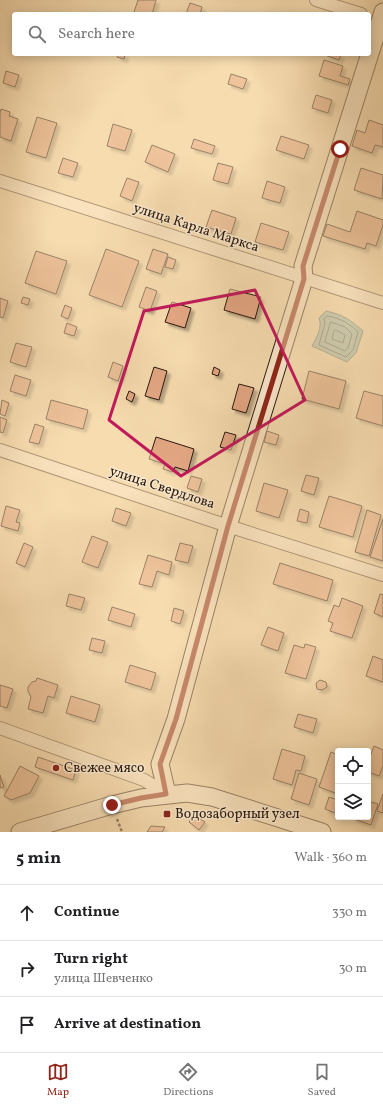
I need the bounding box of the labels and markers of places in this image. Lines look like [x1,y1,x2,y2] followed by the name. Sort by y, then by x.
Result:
[64,759,144,778] place label: Свежее мясо
[51,763,61,773] marker: Свежее мясо
[175,805,300,824] place label: Водозаборный узел
[162,809,172,819] marker: Водозаборный узел

